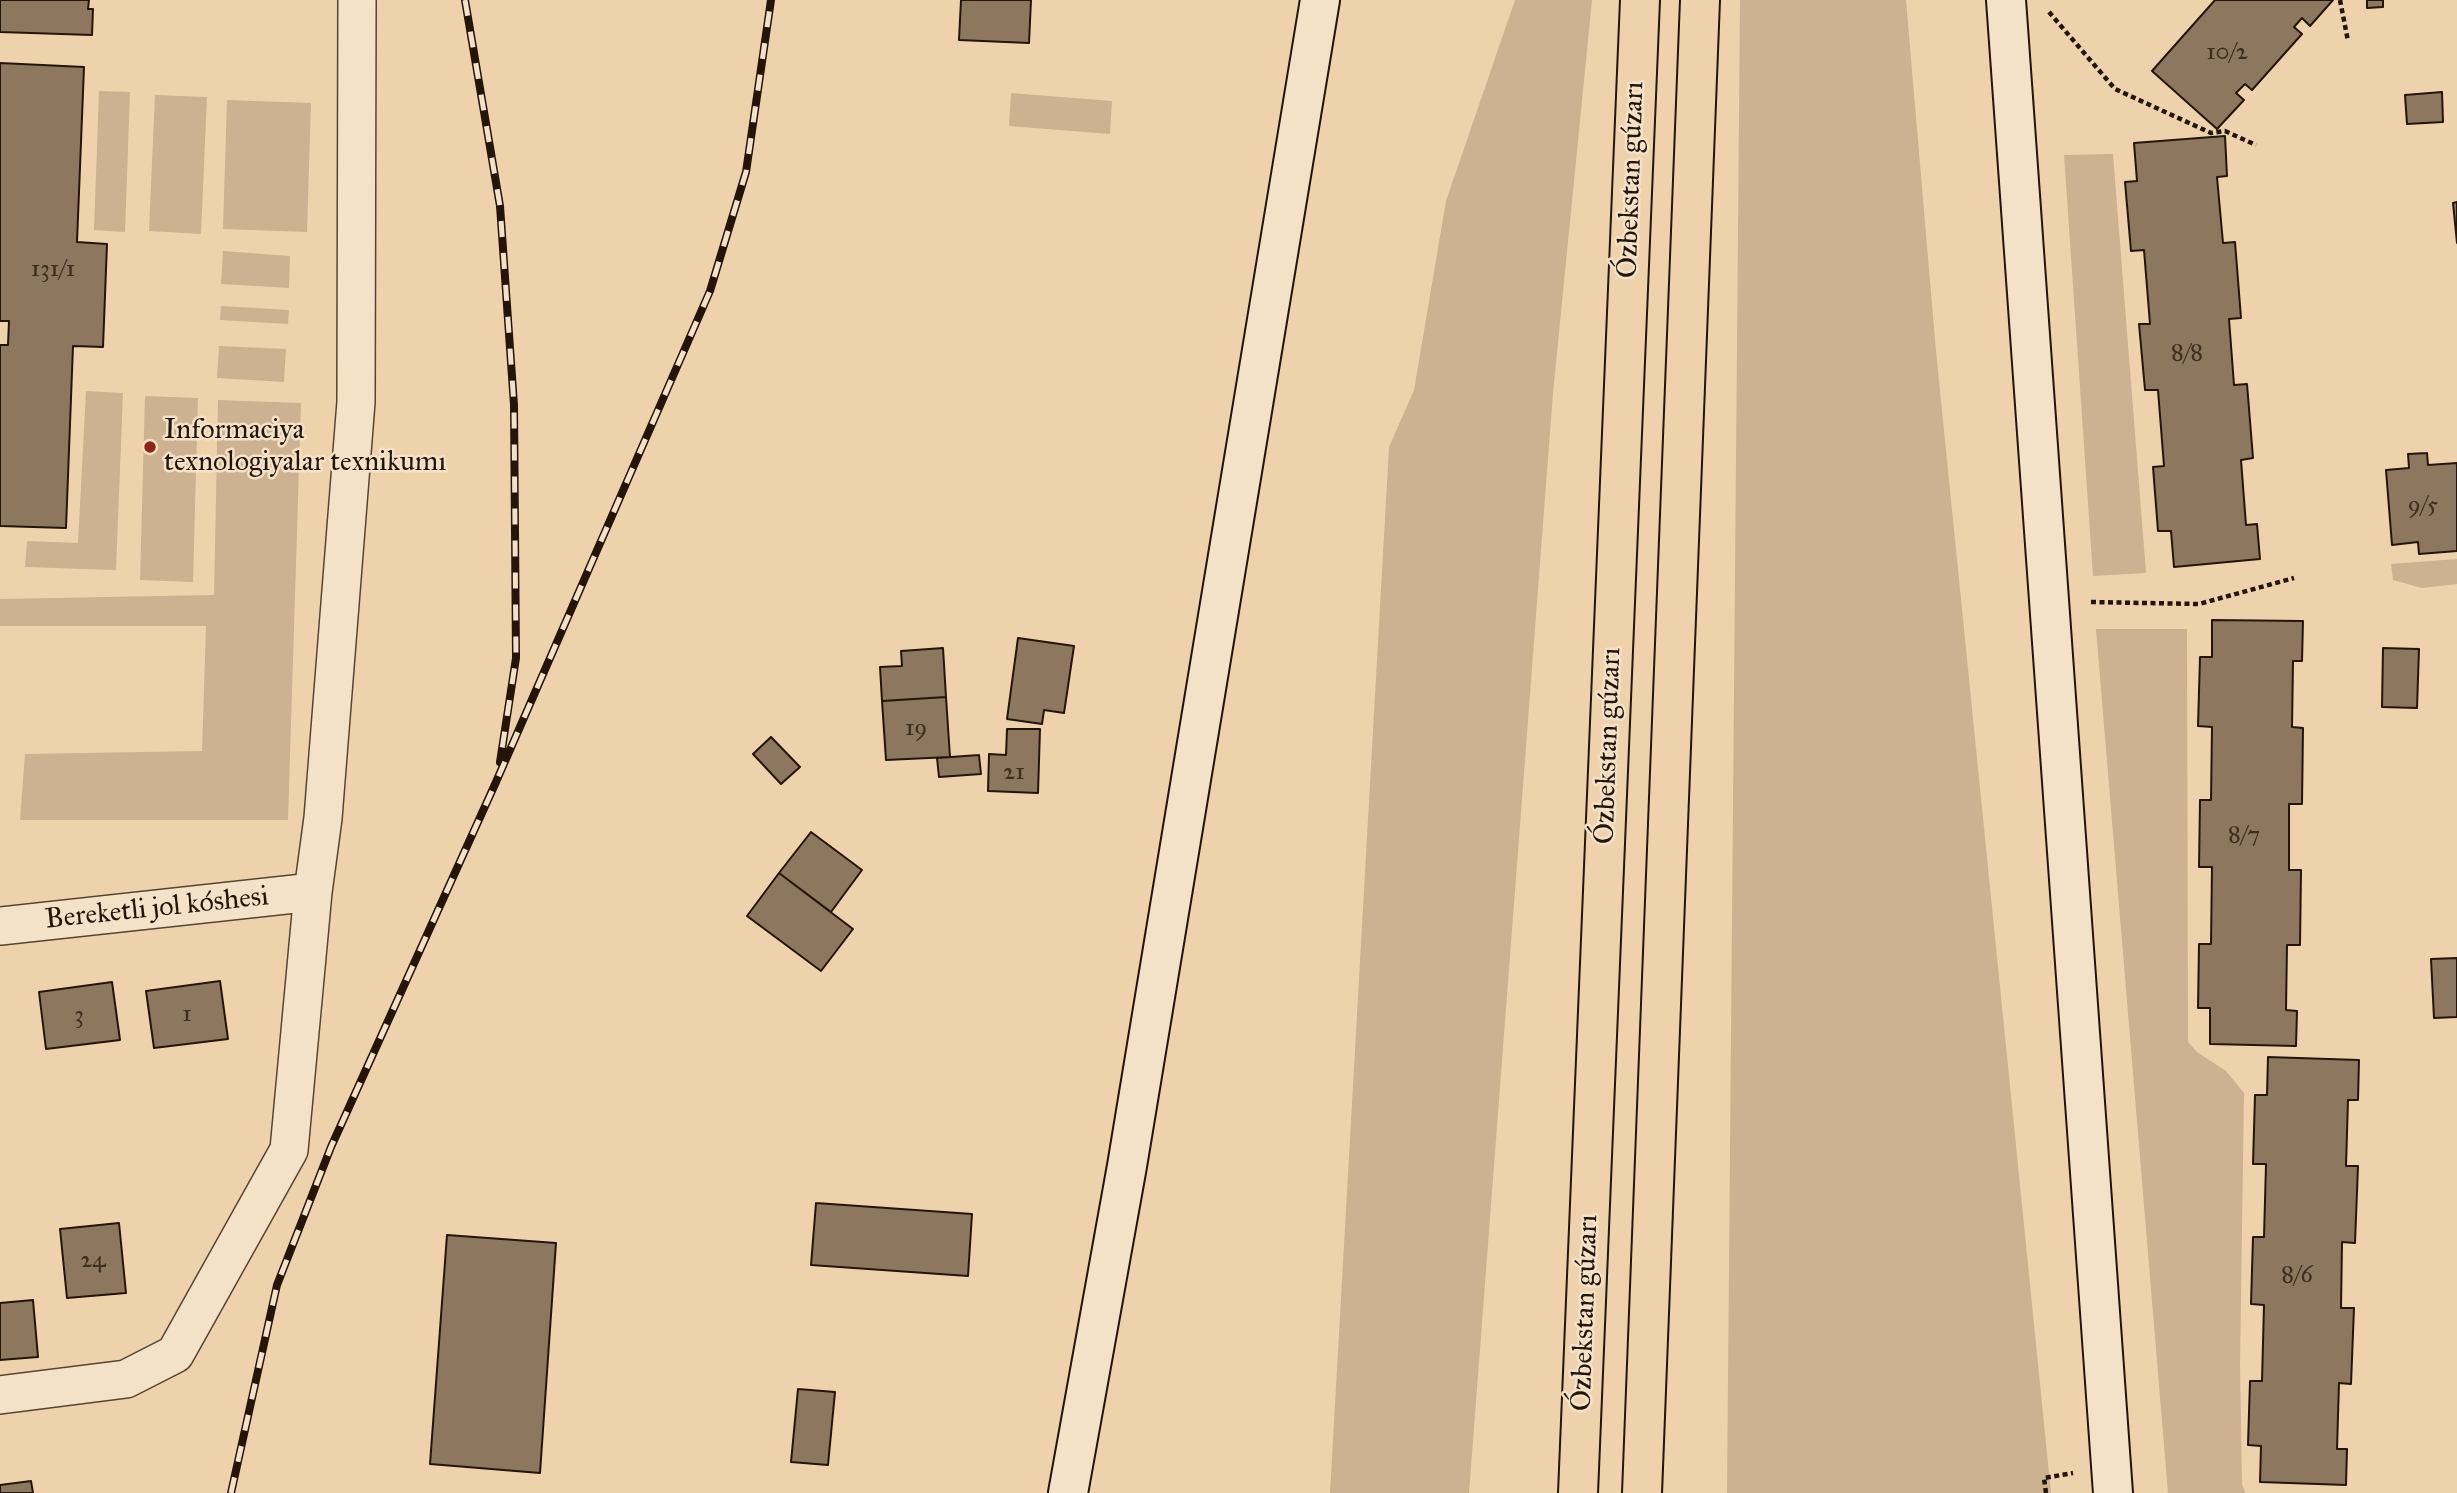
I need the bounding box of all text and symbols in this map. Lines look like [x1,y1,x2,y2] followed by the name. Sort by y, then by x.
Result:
[2206,39,2248,67] house number: 10/2
[1612,81,1652,279] street label: Ózbekstan gúzarı
[31,256,75,284] house number: 131/1
[2171,340,2203,368] house number: 8/8
[164,414,446,480] place label: Informaciya texnologiyalar texnikumı
[142,439,158,455] marker: Informaciya texnologiyalar texnikumı
[2408,492,2438,520] house number: 9/5
[1589,647,1629,845] street label: Ózbekstan gúzarı
[905,715,927,743] house number: 19
[1003,759,1025,787] house number: 21
[2228,822,2260,850] house number: 8/7
[44,881,270,937] street label: Bereketli jol kóshesi
[182,1001,192,1029] house number: 1
[74,1002,84,1030] house number: 3
[1566,1214,1606,1412] street label: Ózbekstan gúzarı
[80,1247,106,1275] house number: 24
[2281,1262,2313,1290] house number: 8/6

